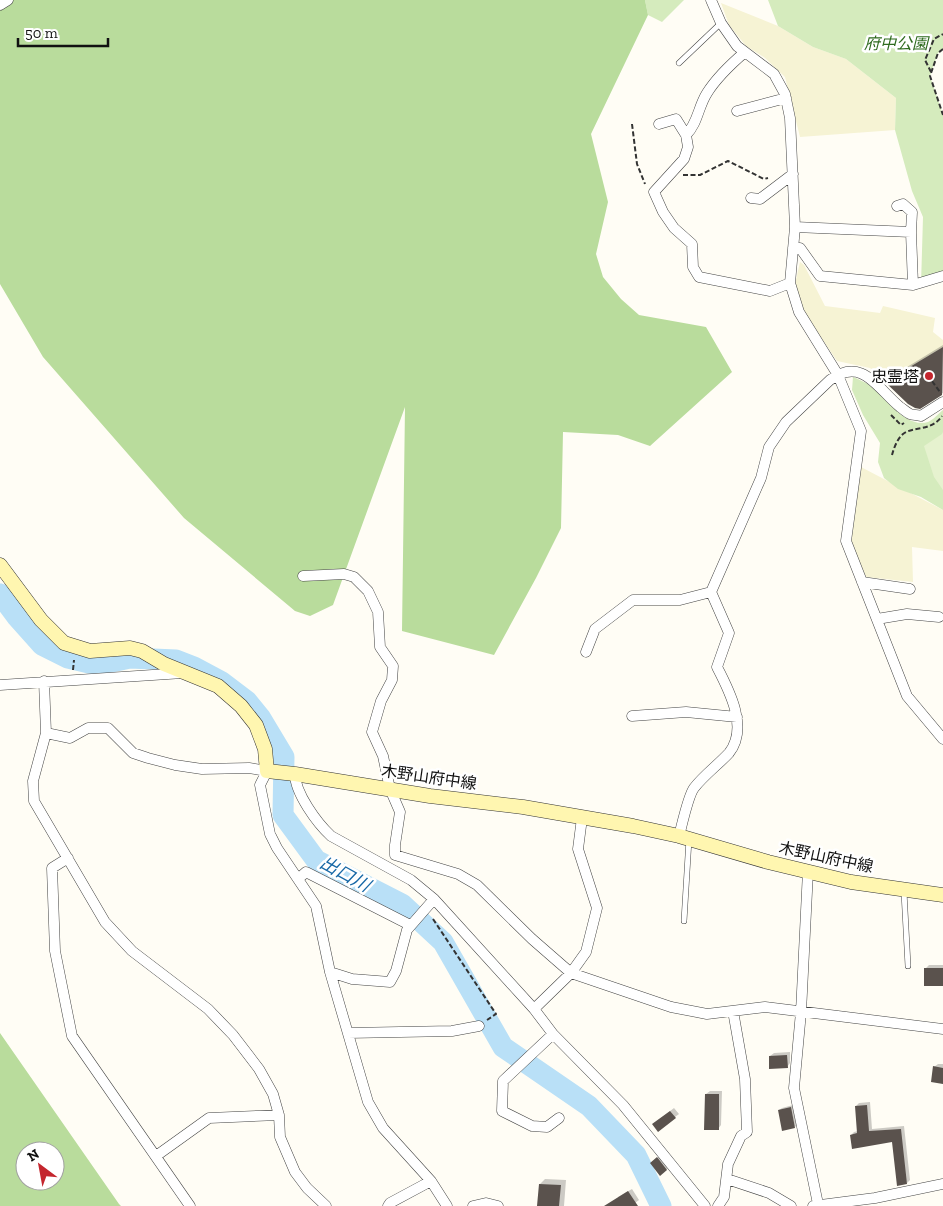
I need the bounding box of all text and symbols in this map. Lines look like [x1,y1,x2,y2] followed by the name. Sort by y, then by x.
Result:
[18,15,108,47] scale bar
[25,24,58,42] text: 50 m
[864,34,930,53] park label: 府中公園
[871,367,919,386] place label: 忠霊塔
[923,370,935,382] marker: 忠霊塔
[380,761,478,793] street label: 木野山府中線
[777,838,875,876] street label: 木野山府中線
[316,851,376,898] water label: 出口川
[15,1141,65,1191] north arrow
[24,1145,43,1165] text: N

